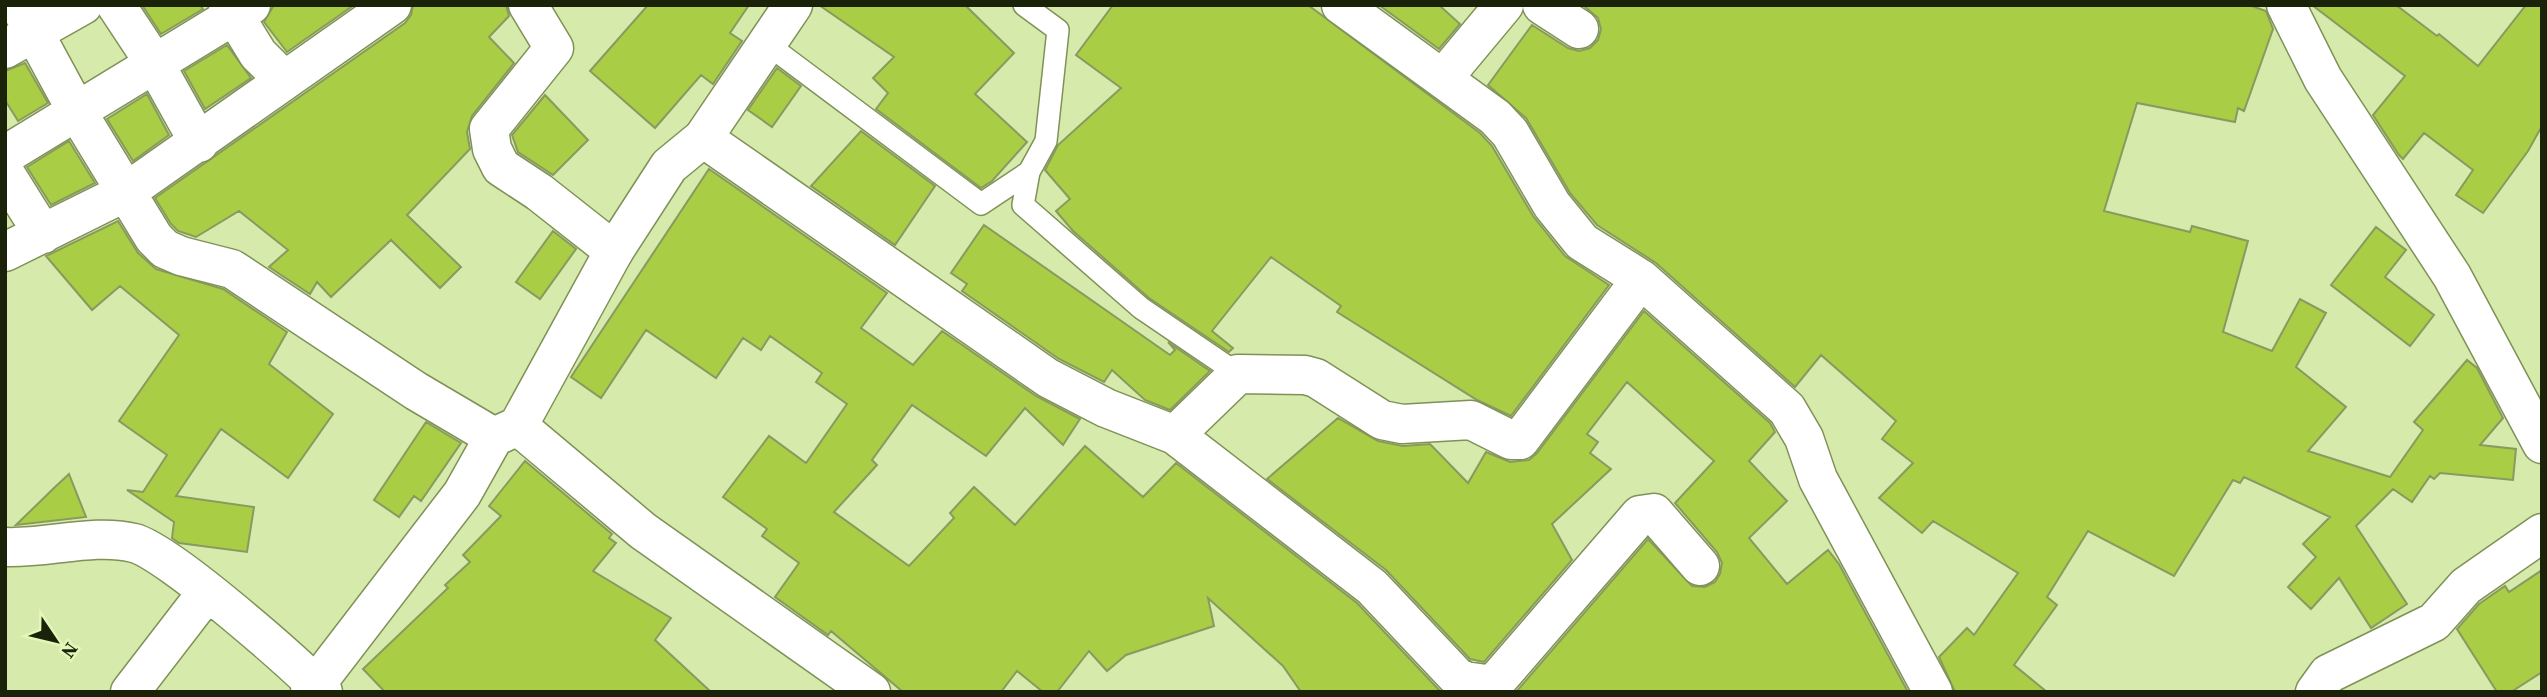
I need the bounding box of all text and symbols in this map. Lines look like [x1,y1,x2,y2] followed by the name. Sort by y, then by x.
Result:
[21,606,91,676] north arrow
[55,638,85,664] text: N

